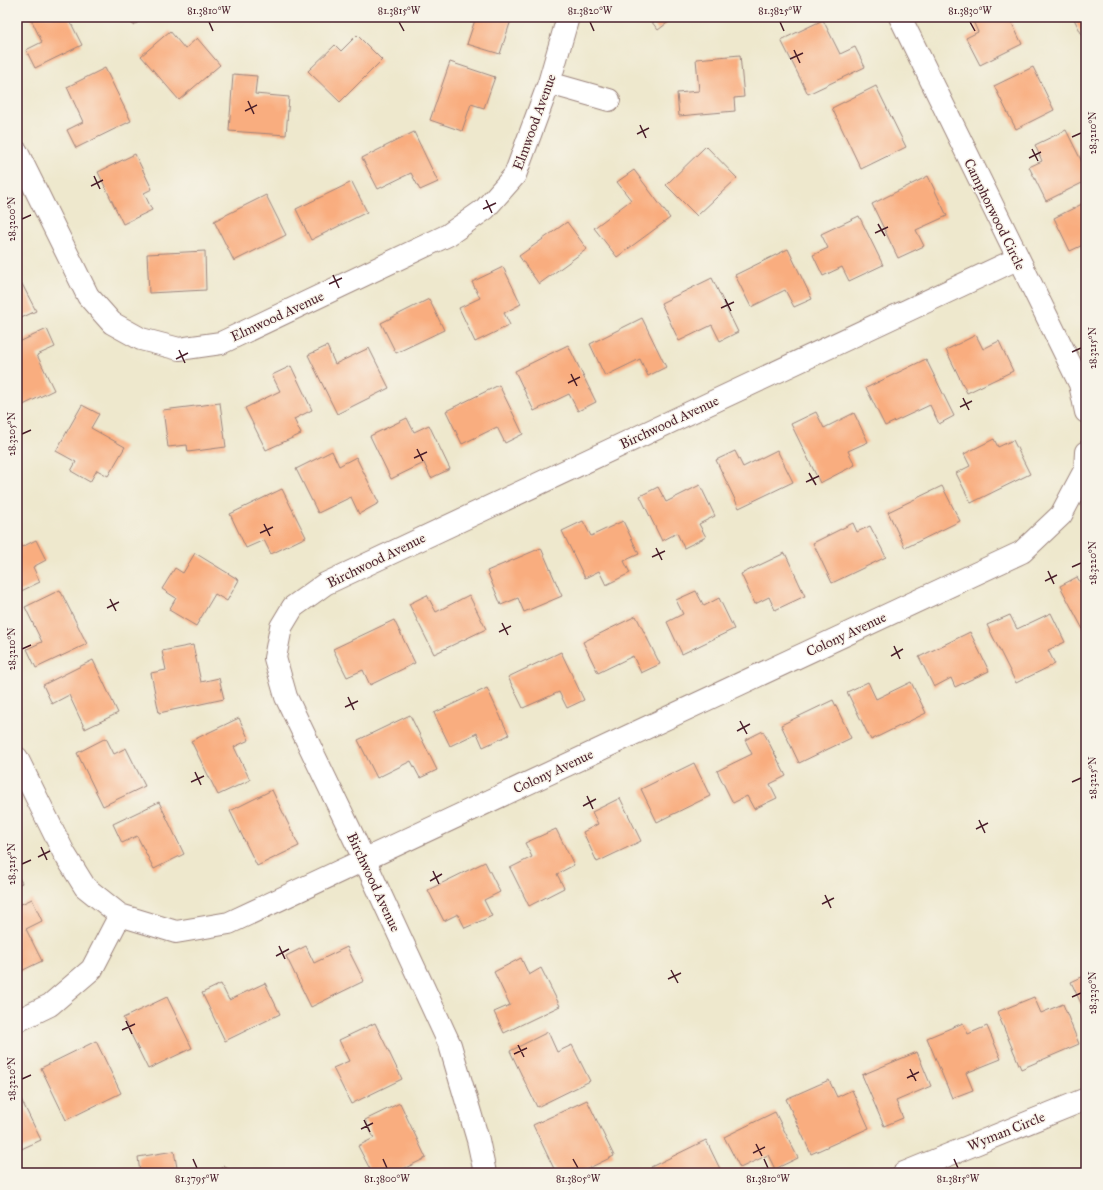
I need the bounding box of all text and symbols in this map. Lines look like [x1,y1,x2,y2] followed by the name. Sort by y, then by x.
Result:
[187,5,231,17] text: 81.3810°W
[378,5,421,17] text: 81.3815°W
[568,5,613,17] text: 81.3820°W
[758,5,802,17] text: 81.3825°W
[948,5,992,17] text: 81.3830°W
[509,72,560,172] street label: Elmwood Avenue
[1087,111,1099,155] text: 28.3210°N
[960,156,1029,273] street label: Camphorwood Circle
[6,196,18,242] text: 28.3200°N
[228,287,327,345] street label: Elmwood Avenue
[1087,327,1099,369] text: 28.3215°N
[617,392,722,453] street label: Birchwood Avenue
[6,412,18,456] text: 28.3205°N
[324,529,428,592] street label: Birchwood Avenue
[1087,540,1099,585] text: 28.3220°N
[803,608,889,660] street label: Colony Avenue
[6,627,18,671] text: 28.3210°N
[510,745,596,797] street label: Colony Avenue
[1087,756,1099,799] text: 28.3225°N
[343,830,404,935] street label: Birchwood Avenue
[6,843,18,885] text: 28.3215°N
[1087,971,1099,1015] text: 28.3230°N
[6,1056,18,1101] text: 28.3220°N
[965,1108,1048,1155] street label: Wyman Circle
[175,1173,219,1185] text: 81.3795°W
[364,1173,410,1185] text: 81.3800°W
[556,1173,601,1185] text: 81.3805°W
[746,1173,790,1185] text: 81.3810°W
[937,1173,980,1185] text: 81.3815°W

